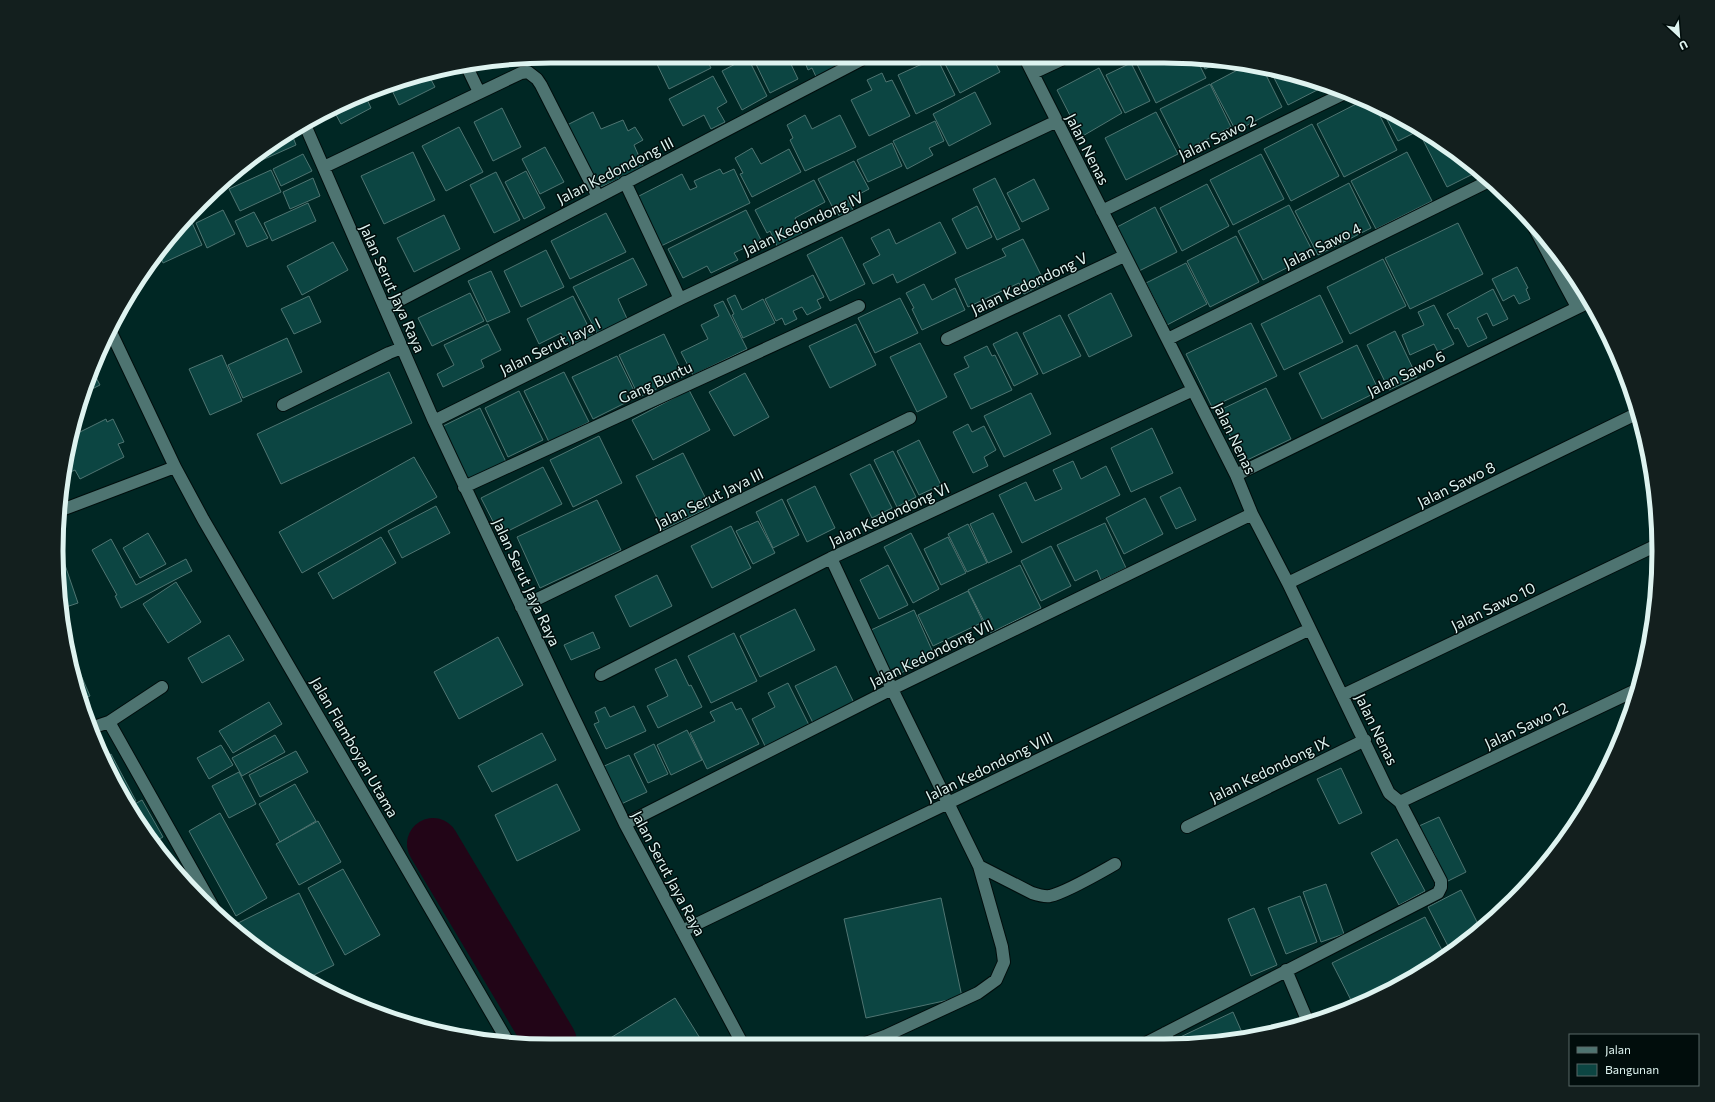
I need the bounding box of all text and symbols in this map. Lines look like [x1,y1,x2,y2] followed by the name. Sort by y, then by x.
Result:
[1659,16,1699,56] north arrow
[1677,38,1690,53] text: U
[1062,110,1114,188] street label: Jalan Nenas
[1175,111,1259,163] street label: Jalan Sawo 2
[554,133,676,207] street label: Jalan Kedondong III
[740,187,866,259] street label: Jalan Kedondong IV
[1280,218,1364,272] street label: Jalan Sawo 4
[357,221,429,355] street label: Jalan Serut Jaya Raya
[968,248,1090,318] street label: Jalan Kedondong V
[497,314,603,378] street label: Jalan Serut Jaya I
[1364,346,1448,400] street label: Jalan Sawo 6
[615,357,695,407] street label: Gang Buntu
[1210,399,1260,477] street label: Jalan Nenas
[1414,457,1498,511] street label: Jalan Sawo 8
[652,464,766,532] street label: Jalan Serut Jaya III
[826,478,952,550] street label: Jalan Kedondong VI
[489,515,565,649] street label: Jalan Serut Jaya Raya
[1448,578,1538,634] street label: Jalan Sawo 10
[866,615,996,691] street label: Jalan Kedondong VII
[307,674,403,820] street label: Jalan Flamboyan Utama
[1352,690,1402,768] street label: Jalan Nenas
[1481,698,1571,752] street label: Jalan Sawo 12
[923,727,1055,805] street label: Jalan Kedondong VIII
[1206,732,1332,806] street label: Jalan Kedondong IX
[628,807,710,939] street label: Jalan Serut Jaya Raya
[1569,1034,1699,1086] legend
[1605,1042,1631,1057] text: Jalan
[1605,1062,1659,1076] text: Bangunan

